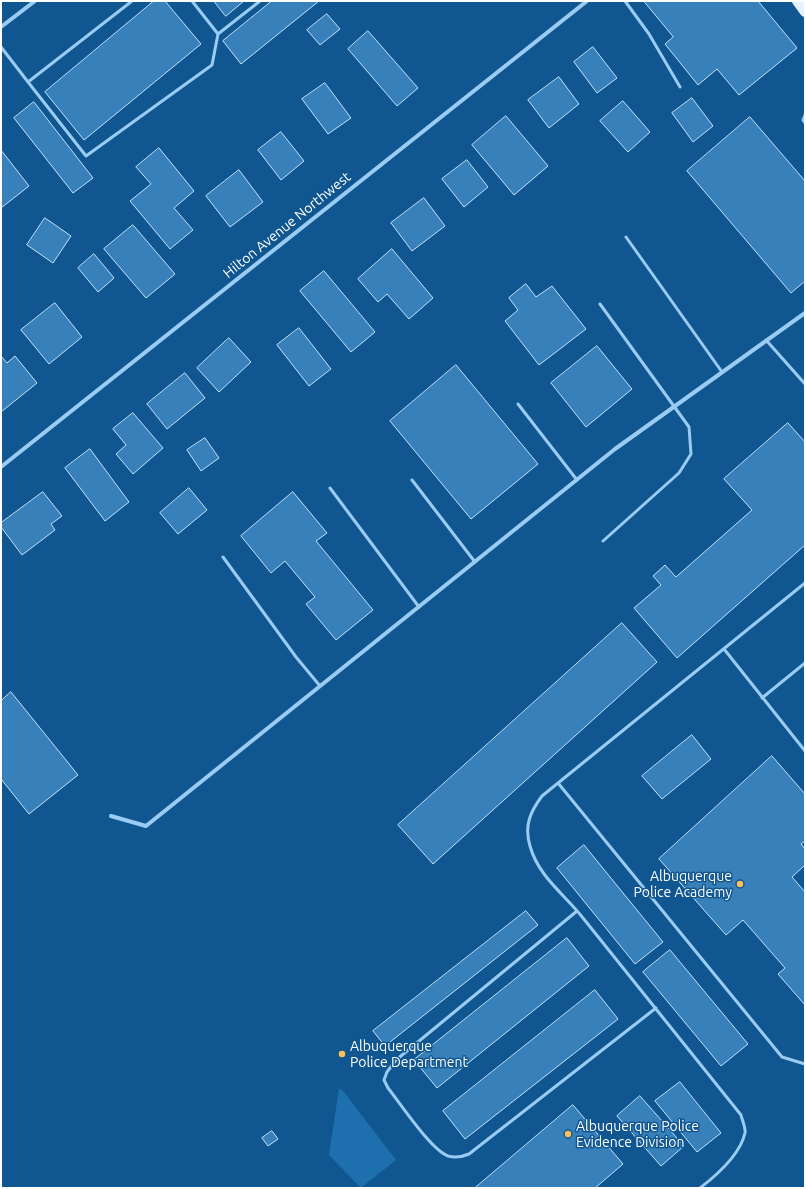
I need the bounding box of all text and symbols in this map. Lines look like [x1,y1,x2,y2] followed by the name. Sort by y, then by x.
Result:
[220,168,354,282] street label: Hilton Avenue Northwest
[634,868,732,900] place label: Albuquerque Police Academy
[735,879,745,889] marker: Albuquerque Police Academy
[350,1038,468,1070] place label: Albuquerque Police Department
[337,1049,347,1059] marker: Albuquerque Police Department
[576,1118,699,1150] place label: Albuquerque Police Evidence Division
[563,1129,573,1139] marker: Albuquerque Police Evidence Division

